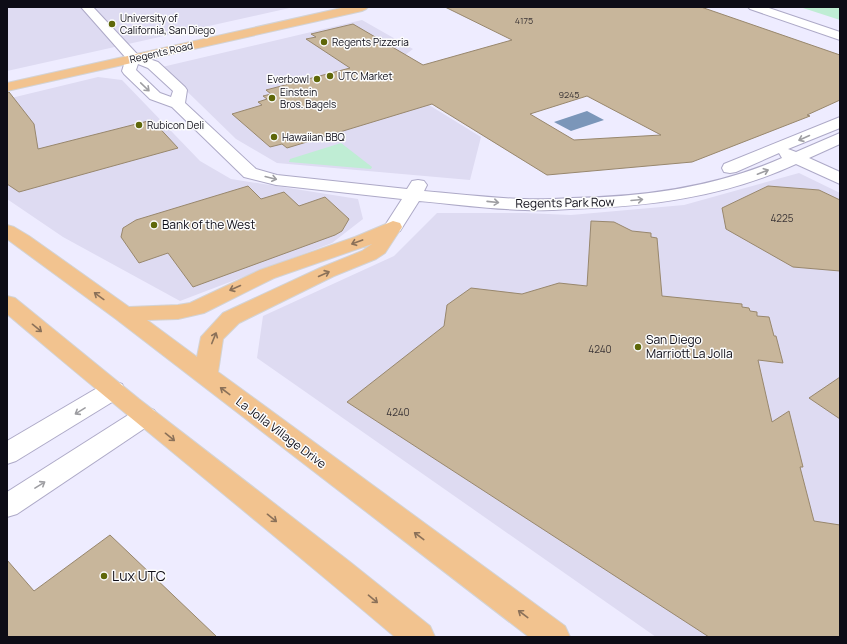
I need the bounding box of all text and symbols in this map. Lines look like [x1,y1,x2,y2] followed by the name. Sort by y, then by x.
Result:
[120,11,215,37] place label: University of California, San Diego
[515,14,533,27] house number: 4175
[107,19,117,29] marker: University of California, San Diego
[332,35,409,49] place label: Regents Pizzeria
[319,37,329,47] marker: Regents Pizzeria
[128,38,194,66] street label: Regents Road
[338,69,392,83] place label: UTC Market
[325,71,335,81] marker: UTC Market
[267,72,309,86] place label: Everbowl
[312,74,322,84] marker: Everbowl
[140,82,150,92] one-way arrow
[280,85,336,111] place label: Einstein Bros. Bagels
[558,88,580,101] house number: 9245
[267,93,277,103] marker: Einstein Bros. Bagels
[147,118,204,132] place label: Rubicon Deli
[134,120,144,130] marker: Rubicon Deli
[282,130,345,144] place label: Hawaiian BBQ
[269,132,279,142] marker: Hawaiian BBQ
[799,134,811,142] one-way arrow
[757,167,769,175] one-way arrow
[264,175,277,183] one-way arrow
[515,193,615,212] street label: Regents Park Row
[630,197,643,204] one-way arrow
[486,198,499,205] one-way arrow
[770,211,794,225] house number: 4225
[162,216,255,233] place label: Bank of the West
[149,220,159,230] marker: Bank of the West
[352,239,364,247] one-way arrow
[317,270,329,277] one-way arrow
[230,285,242,292] one-way arrow
[94,292,105,300] one-way arrow
[32,323,43,332] one-way arrow
[646,331,733,362] place label: San Diego Marriott La Jolla
[210,333,218,345] one-way arrow
[588,342,612,356] house number: 4240
[633,342,643,352] marker: San Diego Marriott La Jolla
[220,387,231,395] one-way arrow
[233,393,330,472] street label: La Jolla Village Drive
[386,405,410,419] house number: 4240
[74,406,85,415] one-way arrow
[165,432,176,441] one-way arrow
[34,480,46,488] one-way arrow
[267,513,278,522] one-way arrow
[414,532,425,540] one-way arrow
[112,566,166,585] place label: Lux UTC
[99,571,109,581] marker: Lux UTC
[368,595,378,604] one-way arrow
[518,609,529,618] one-way arrow

